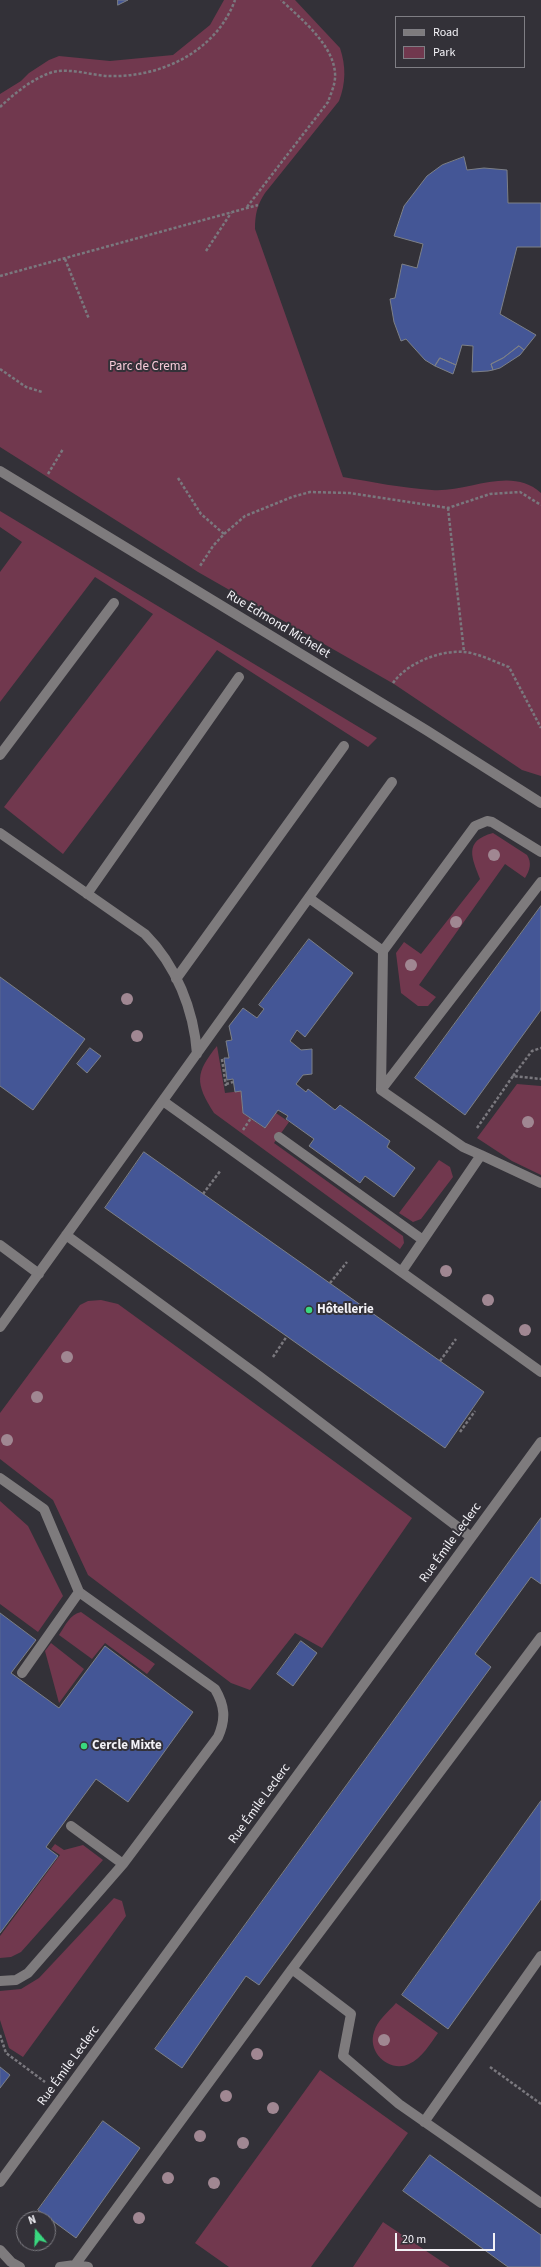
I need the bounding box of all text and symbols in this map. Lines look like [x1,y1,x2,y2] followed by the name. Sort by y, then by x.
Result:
[395,16,525,68] legend
[433,24,459,41] text: Road
[433,44,455,61] text: Park
[109,359,187,375] park label: Parc de Crema
[223,588,333,662] street label: Rue Edmond Michelet
[317,1302,374,1318] place label: Hôtellerie
[304,1305,314,1315] marker: Hôtellerie
[417,1500,485,1586] street label: Rue Émile Leclerc
[92,1738,162,1754] place label: Cercle Mixte
[79,1741,89,1751] marker: Cercle Mixte
[226,1761,294,1847] street label: Rue Émile Leclerc
[35,2023,103,2109] street label: Rue Émile Leclerc
[16,2211,56,2251] north arrow
[26,2212,38,2228] text: N
[397,2225,497,2251] scale bar
[402,2231,426,2248] text: 20 m

